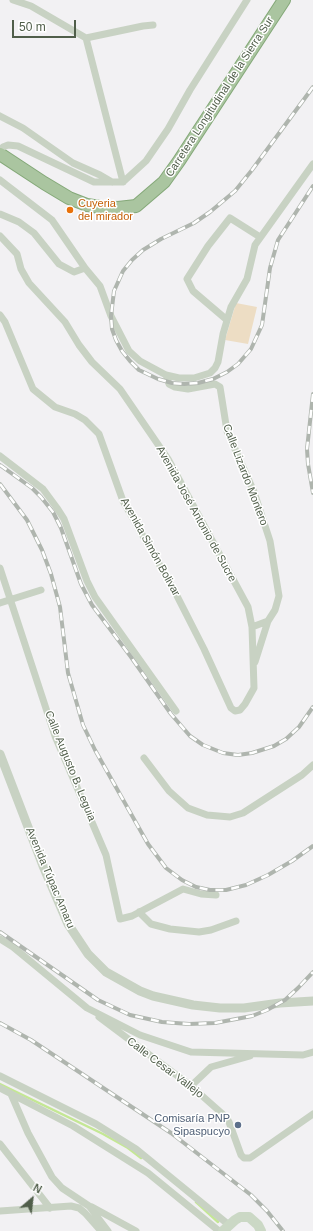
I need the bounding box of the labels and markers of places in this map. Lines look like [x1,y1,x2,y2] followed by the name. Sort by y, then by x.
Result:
[78,197,133,223] place label: Cuyeria del mirador
[65,205,75,215] marker: Cuyeria del mirador
[154,1112,230,1138] place label: Comisaría PNP Sipaspucyo
[233,1120,243,1130] marker: Comisaría PNP Sipaspucyo

